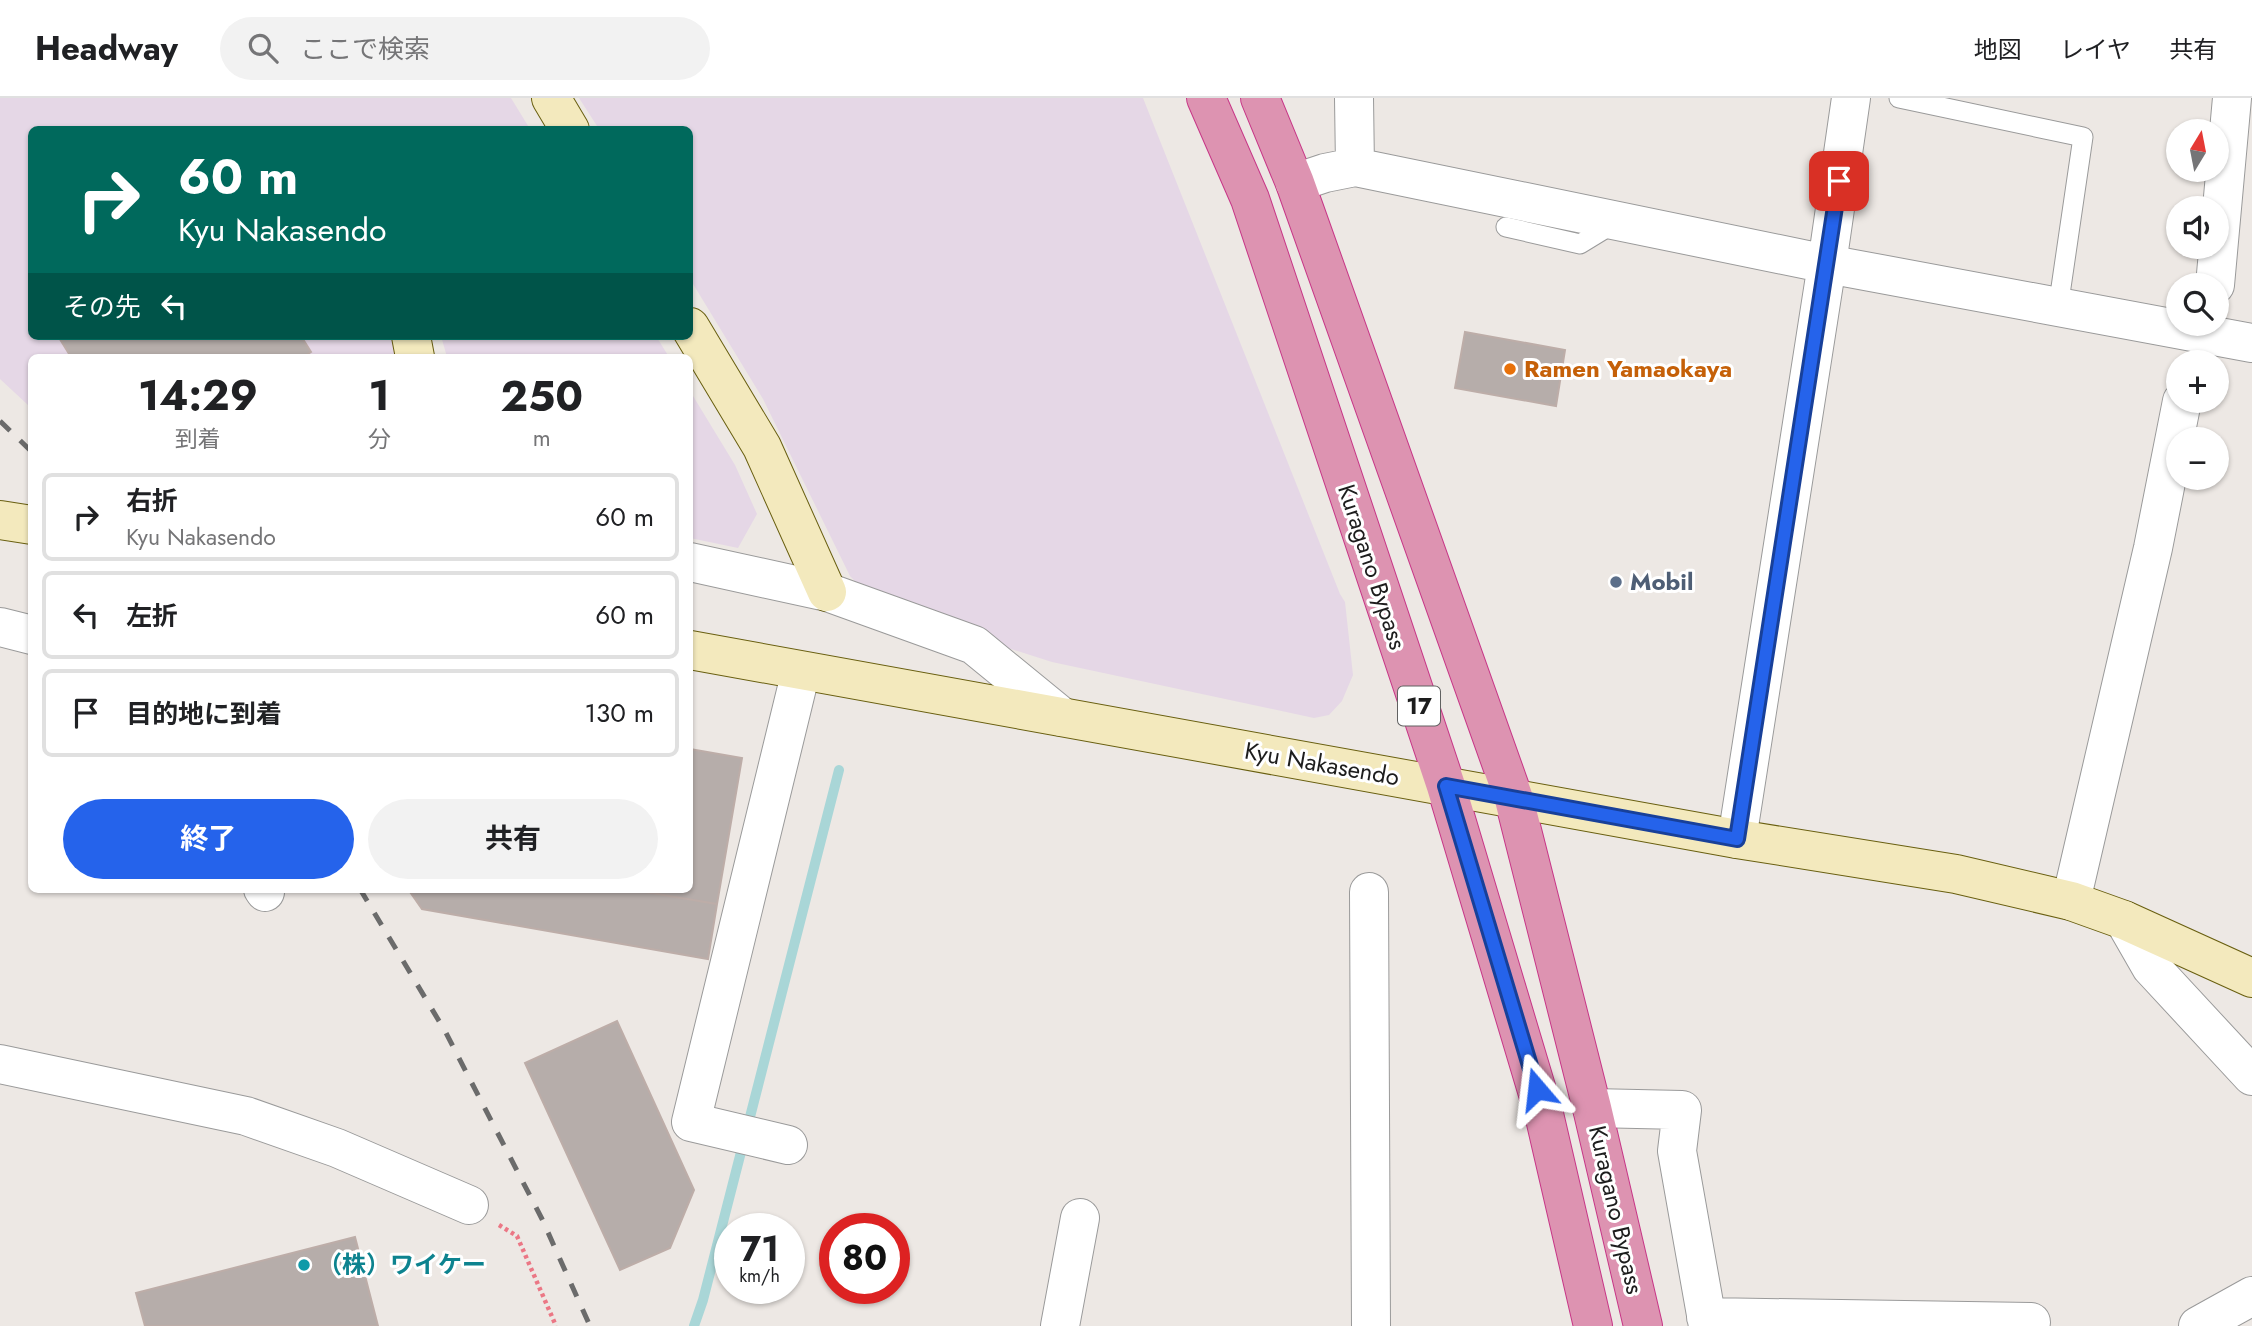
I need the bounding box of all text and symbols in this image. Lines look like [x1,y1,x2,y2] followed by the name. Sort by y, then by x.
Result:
[220,17,710,80] search box
[35,25,178,72] text: Headway
[244,29,282,67] icon: search
[300,30,430,68] text: ここで検索
[1974,32,2022,67] text: 地図
[2060,32,2131,67] text: レイヤ
[2169,32,2217,67] text: 共有
[2166,119,2230,182] north arrow
[2166,119,2229,490] map controls
[178,142,298,212] text: 60 m
[1809,151,1869,211] pin
[63,154,154,245] icon: right
[1820,162,1858,200] icon: arrive
[2166,196,2229,259] button: sound
[178,207,387,253] text: Kyu Nakasendo
[2166,273,2229,336] button: search
[155,287,193,325] icon: left
[63,288,141,326] text: その先
[2166,350,2229,413] button: +
[1524,351,1732,386] place label: Ramen Yamaokaya
[1502,361,1518,377] marker: Ramen Yamaokaya
[138,365,258,426] text: 14:29
[368,365,390,426] text: 1
[501,366,583,427] text: 250
[533,421,551,455] text: m
[175,422,221,456] text: 到着
[368,422,391,456] text: 分
[2166,427,2229,490] button: −
[1329,480,1416,654] street label: Kuragano Bypass
[126,482,178,520] text: 右折
[67,498,105,536] icon: right
[595,498,654,536] text: 60 m
[126,520,276,554] text: Kyu Nakasendo
[1630,564,1693,599] place label: Mobil
[1608,574,1624,590] marker: Mobil
[67,596,105,634] icon: left
[595,596,654,634] text: 60 m
[126,597,178,635] text: 左折
[1398,686,1440,726] road number: 17
[67,694,105,732] icon: arrive
[584,694,654,732] text: 130 m
[126,695,282,733] text: 目的地に到着
[1242,733,1402,794] street label: Kyu Nakasendo
[63,799,354,879] button: 終了
[368,799,658,879] button: 共有
[1500,1052,1574,1126] position arrow
[1580,1122,1653,1298] street label: Kuragano Bypass
[819,1213,910,1304] speed limit sign: 80
[740,1224,779,1274] text: 71
[318,1247,486,1282] place label: （株）ワイケー
[296,1257,312,1273] marker: （株）ワイケー
[739,1263,780,1289] text: km/h

